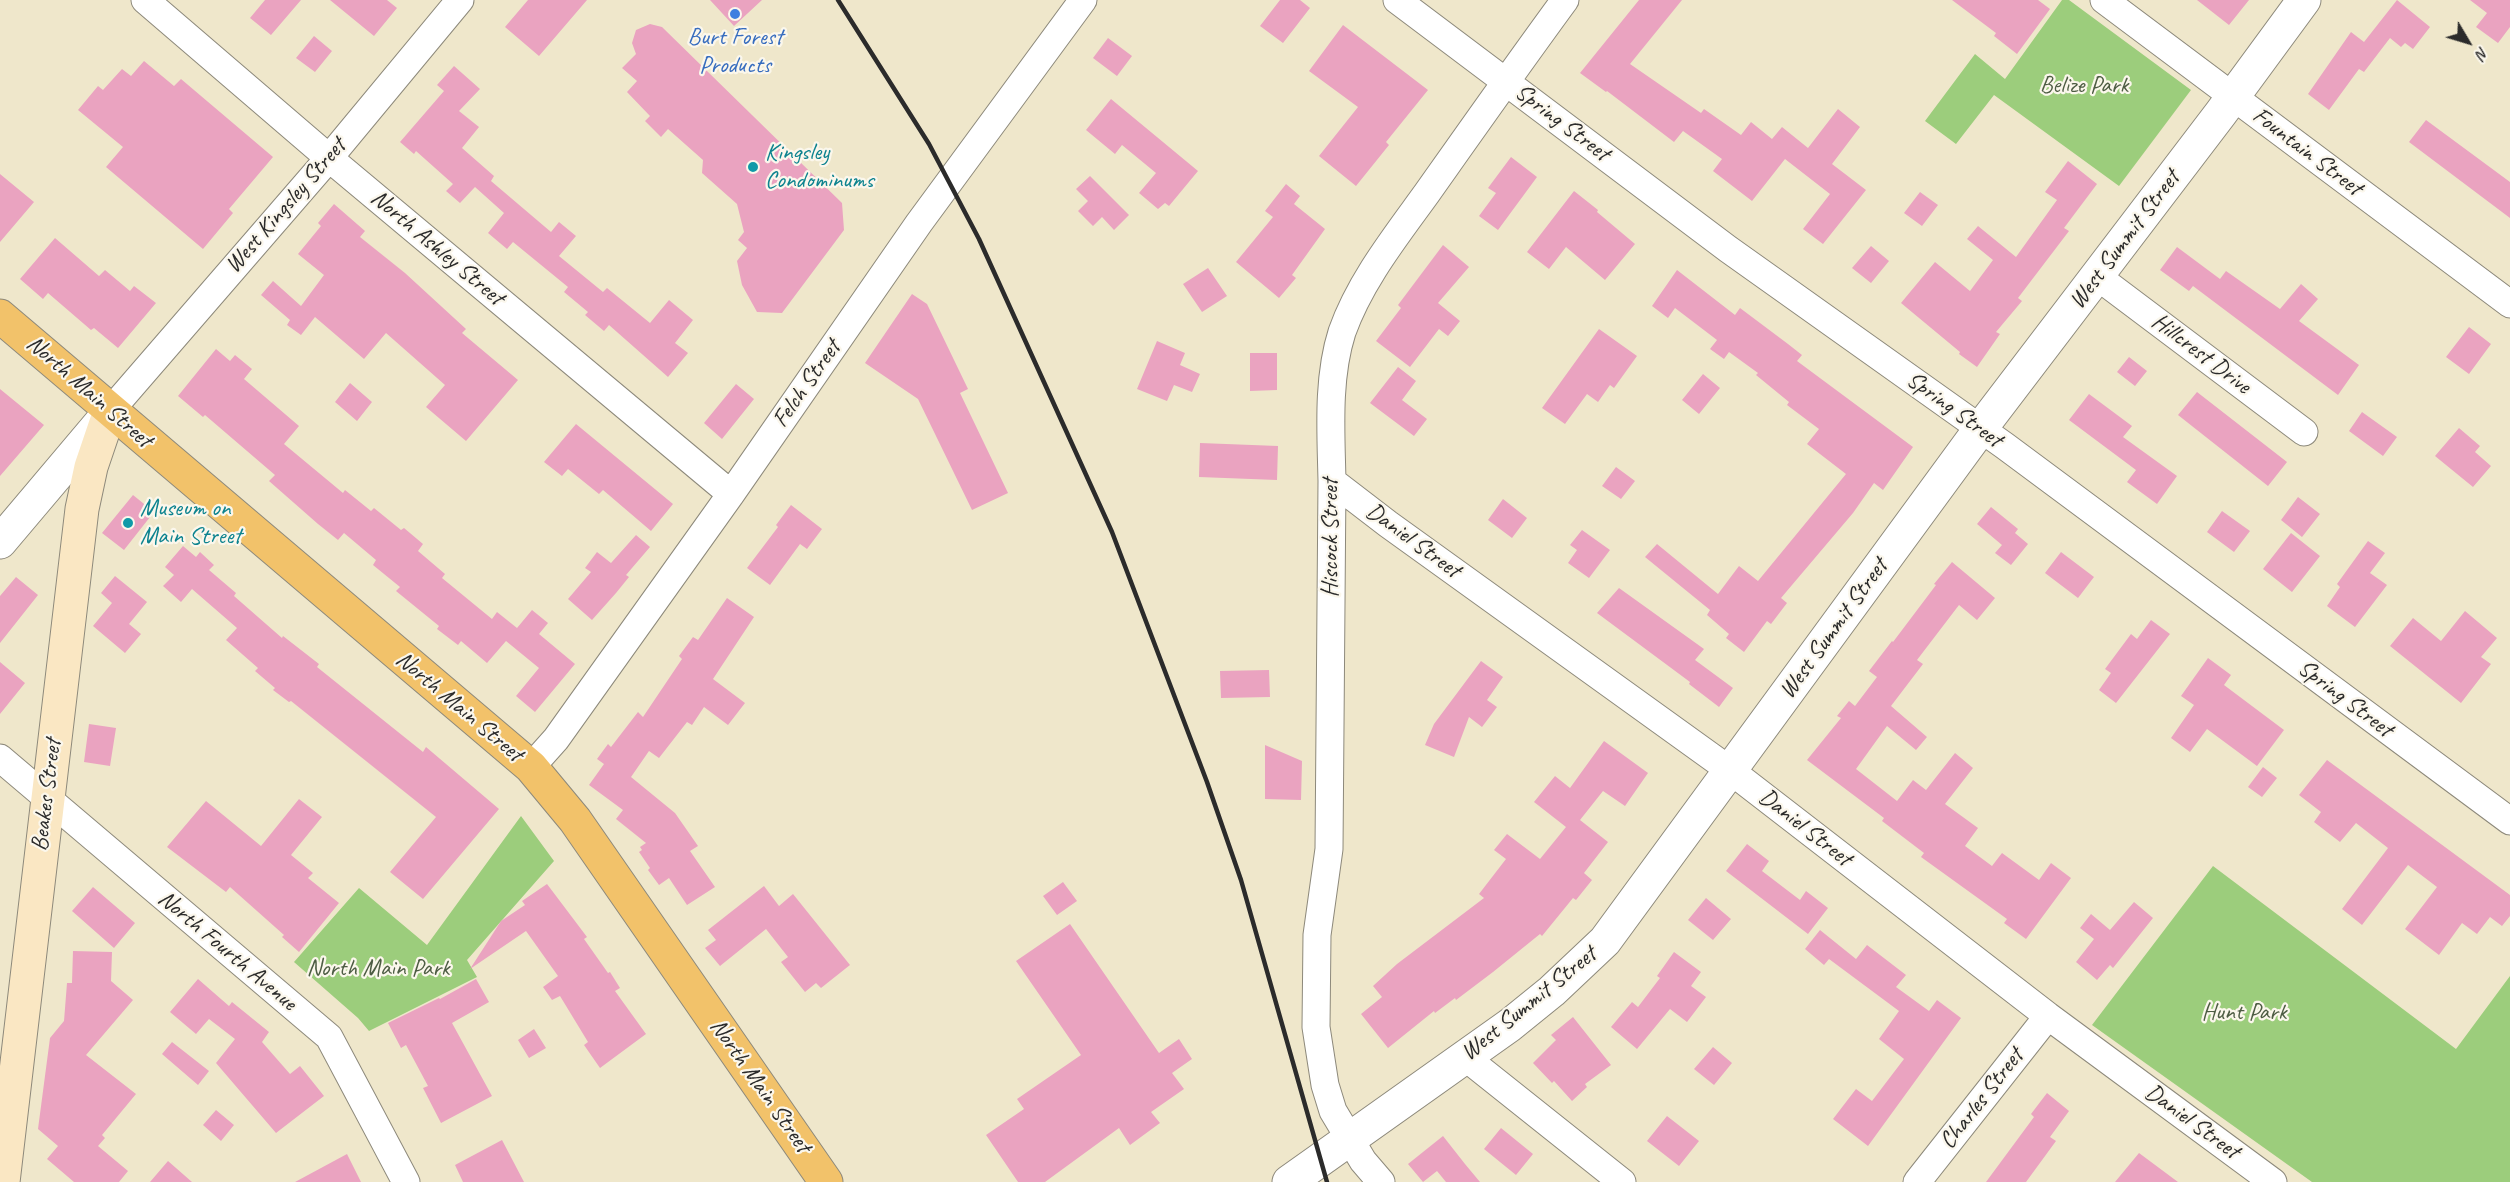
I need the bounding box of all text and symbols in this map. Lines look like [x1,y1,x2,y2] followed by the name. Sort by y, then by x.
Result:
[728,7,742,21] marker: Burt Forest Products
[2438,12,2498,72] north arrow
[687,24,783,80] place label: Burt Forest Products
[2471,43,2493,63] text: N
[2040,72,2128,100] park label: Belize Park
[1509,78,1615,168] street label: Spring Street
[2247,101,2367,203] street label: Fountain Street
[220,133,352,279] street label: West Kingsley Street
[765,139,874,195] place label: Kingsley Condominums
[746,160,760,174] marker: Kingsley Condominums
[2064,165,2186,315] street label: West Summit Street
[364,184,510,312] street label: North Ashley Street
[2146,307,2256,401] street label: Hillcrest Drive
[20,330,158,454] street label: North Main Street
[767,335,847,433] street label: Felch Street
[1901,366,2007,454] street label: Spring Street
[1317,478,1345,598] street label: Hiscock Street
[140,495,241,551] place label: Museum on Main Street
[1360,497,1466,585] street label: Daniel Street
[121,516,135,530] marker: Museum on Main Street
[1774,553,1894,705] street label: West Summit Street
[390,645,528,769] street label: North Main Street
[2292,654,2398,744] street label: Spring Street
[26,737,68,853] street label: Beakes Street
[1753,783,1857,873] street label: Daniel Street
[152,885,302,1017] street label: North Fourth Avenue
[1455,941,1603,1067] street label: West Summit Street
[306,955,450,983] park label: North Main Park
[2201,999,2287,1027] park label: Hunt Park
[703,1013,817,1159] street label: North Main Street
[1934,1043,2030,1155] street label: Charles Street
[2139,1078,2245,1166] street label: Daniel Street

